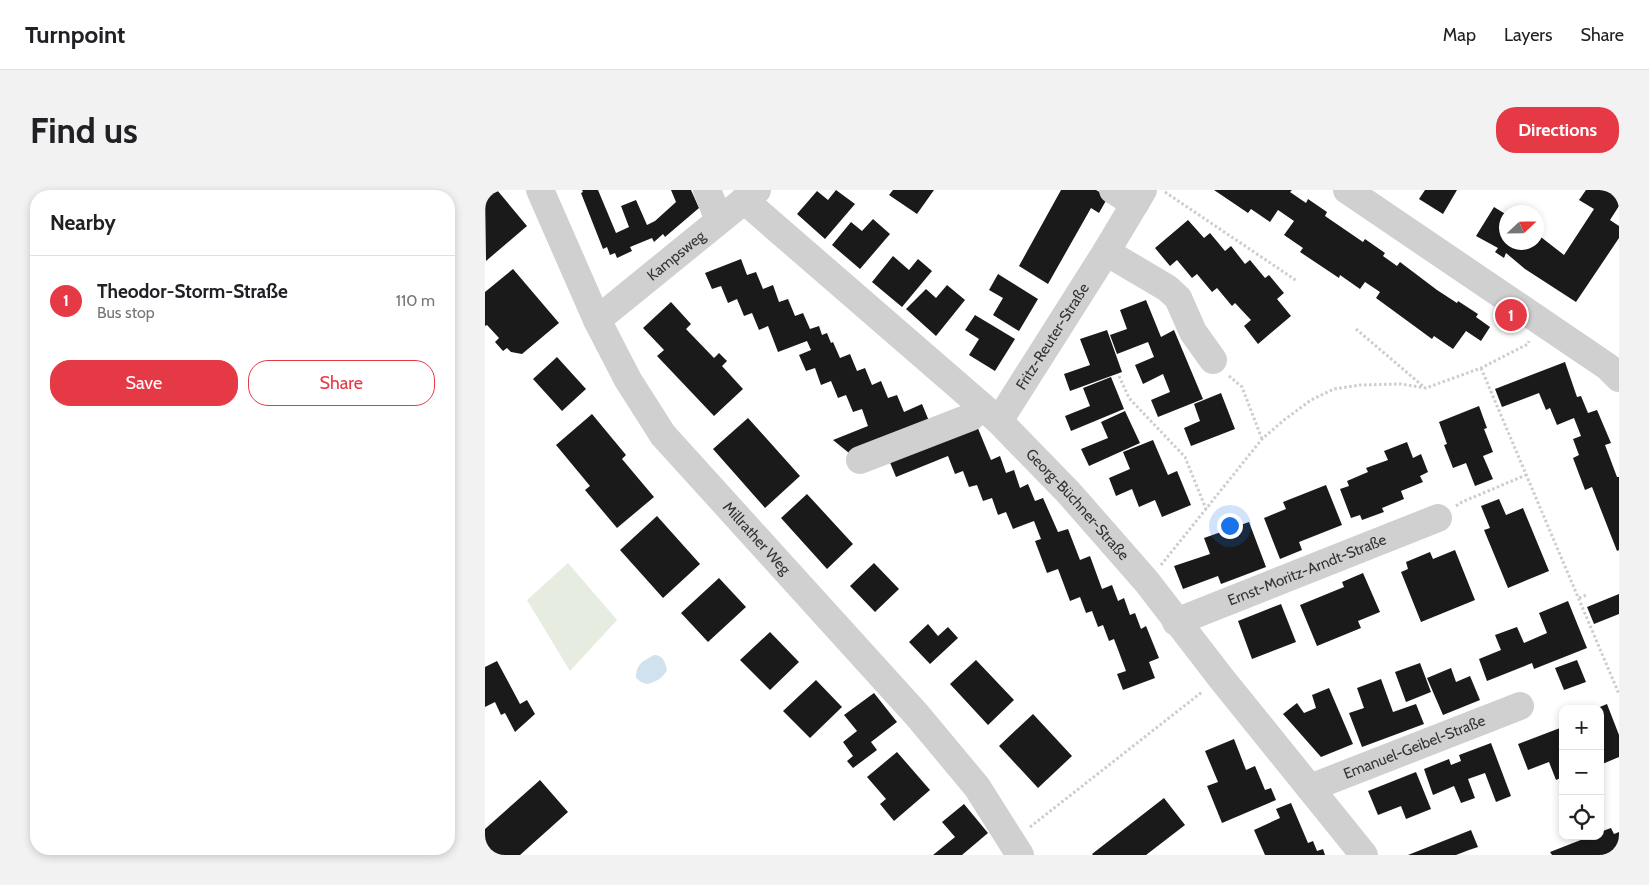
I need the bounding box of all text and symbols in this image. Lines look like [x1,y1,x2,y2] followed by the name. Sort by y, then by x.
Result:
[25,20,125,49] text: Turnpoint
[1443,24,1476,46] text: Map
[1504,24,1553,46] text: Layers
[1581,24,1624,46] text: Share
[1496,107,1619,153] button: Directions
[30,109,138,152] text: Find us
[1499,205,1544,250] north arrow
[50,210,116,235] text: Nearby
[644,226,709,285] street label: Kampsweg
[97,280,288,303] text: Theodor-Storm-Straße
[1012,280,1093,393] street label: Fritz-Reuter-Straße
[63,291,69,310] text: 1
[396,291,435,310] text: 110 m
[1495,296,1527,334] pin: 1
[97,303,155,322] text: Bus stop
[50,360,238,406] button: Save
[248,360,435,406] button: Share
[1022,445,1133,564] street label: Georg-Büchner-Straße
[719,498,794,579] street label: Millrather Weg
[1217,513,1243,539] your location
[1225,530,1389,610] street label: Ernst-Moritz-Arndt-Straße
[1559,705,1604,840] map controls
[1559,705,1604,750] button: +
[1341,711,1488,783] street label: Emanuel-Geibel-Straße
[1559,750,1604,795] button: −
[1559,795,1604,840] button: locate

